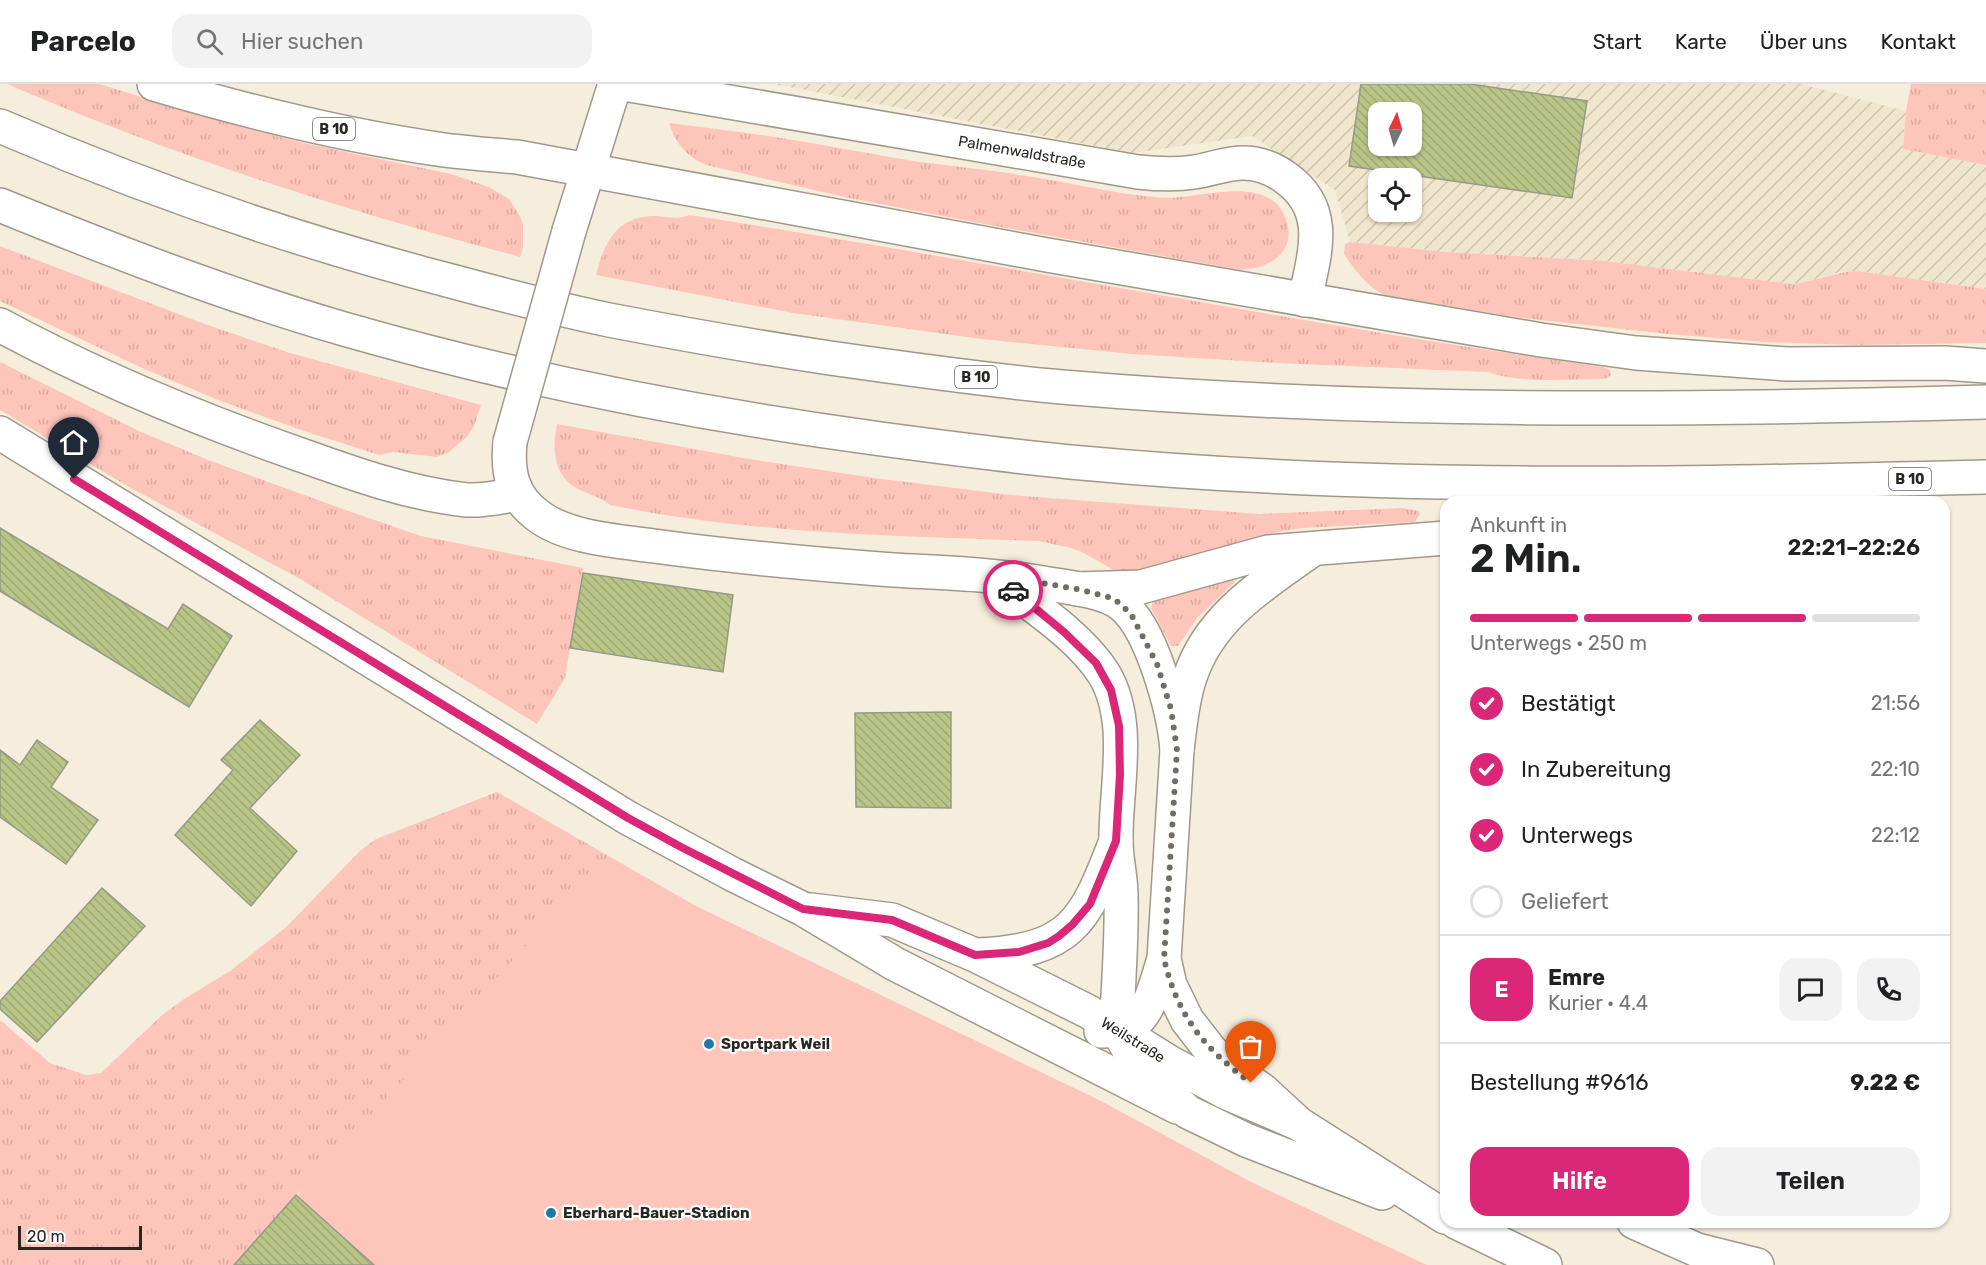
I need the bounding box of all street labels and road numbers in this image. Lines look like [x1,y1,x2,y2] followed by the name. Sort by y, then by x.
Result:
[313,118,355,140] road number: B 10
[957,132,1087,172] street label: Palmenwaldstraße
[955,366,997,388] road number: B 10
[1889,468,1931,490] road number: B 10
[1098,1013,1168,1067] street label: Weilstraße

